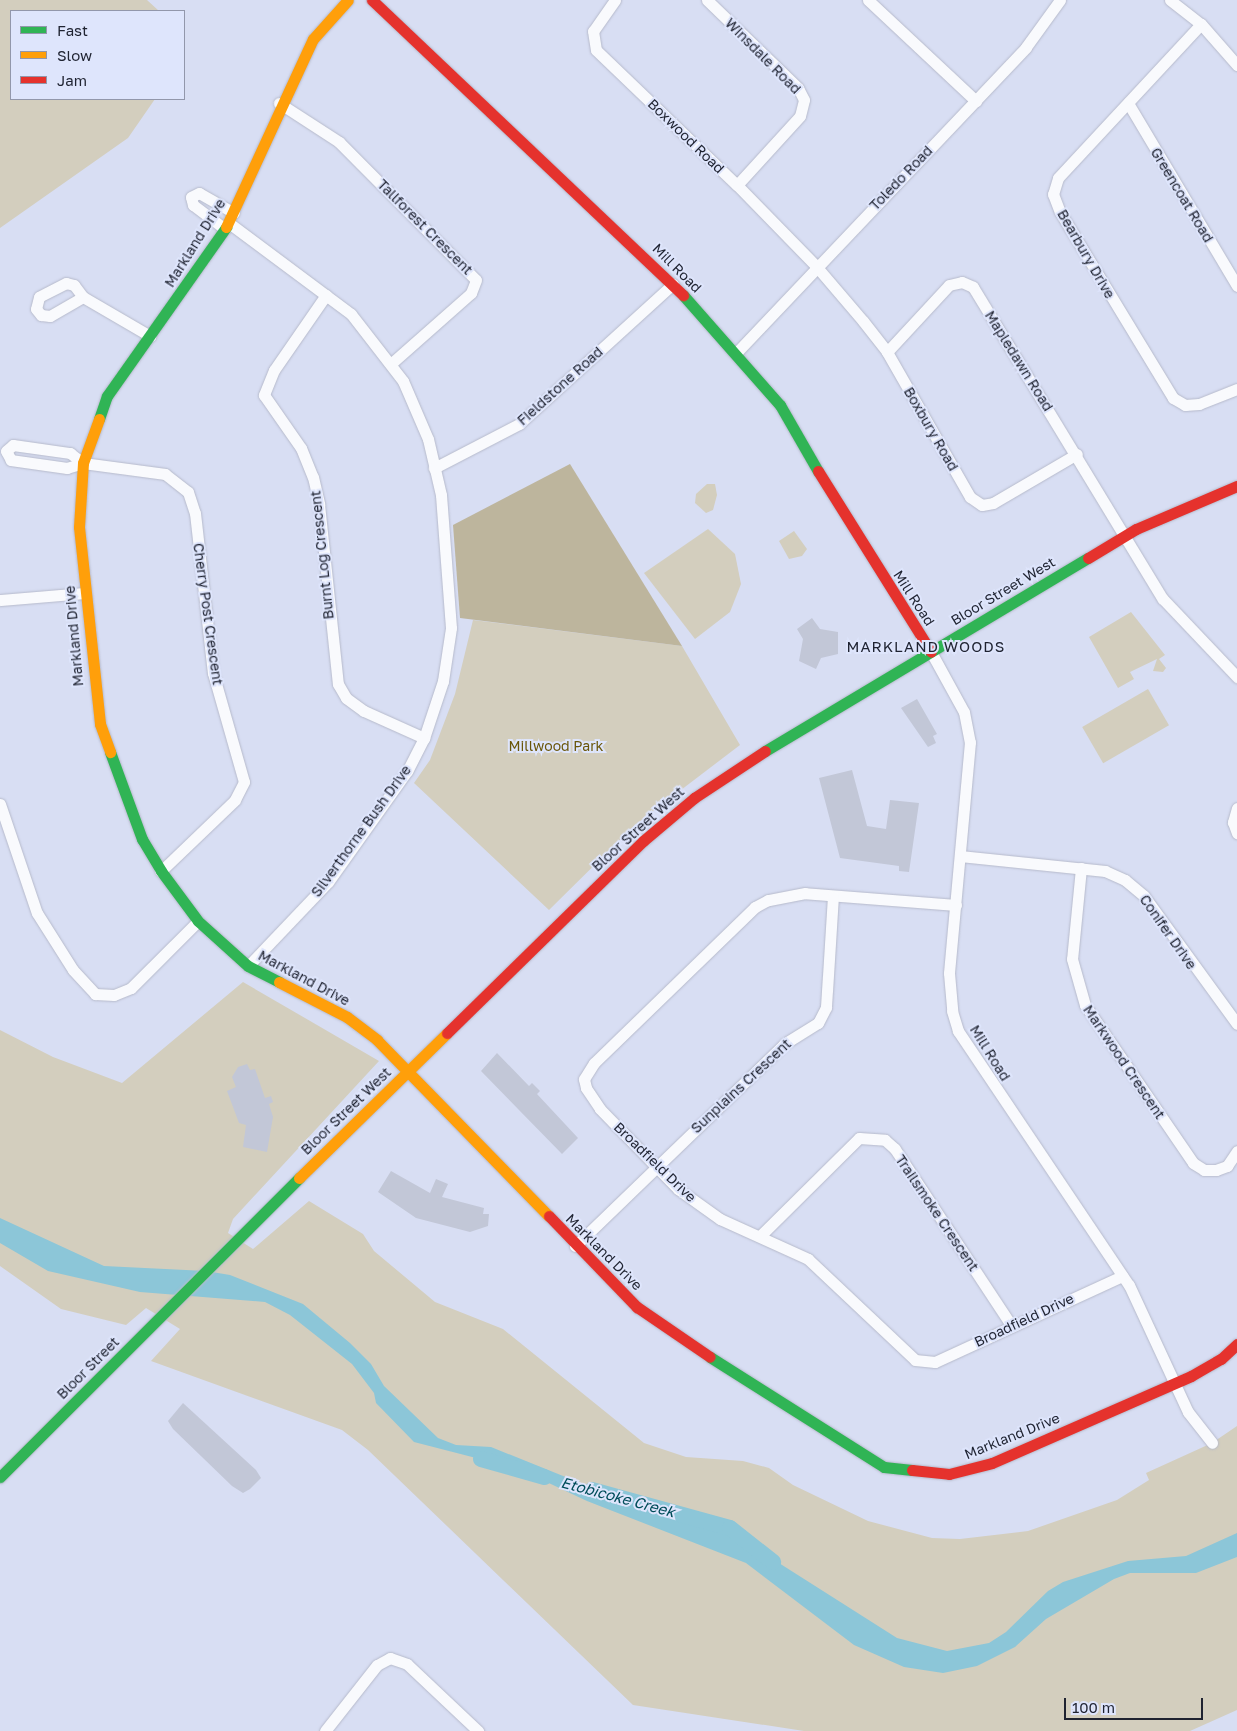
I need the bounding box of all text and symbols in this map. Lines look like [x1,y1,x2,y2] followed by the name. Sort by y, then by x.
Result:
[10,10,185,100] legend
[722,15,804,97] street label: Winsdale Road
[57,21,88,39] text: Fast
[57,46,92,64] text: Slow
[57,71,87,89] text: Jam
[644,95,728,177] street label: Boxwood Road
[866,142,936,214] street label: Toledo Road
[1147,145,1217,245] street label: Greencoat Road
[374,176,476,278] street label: Tallforest Crescent
[161,196,229,290] street label: Markland Drive
[1054,207,1118,301] street label: Bearbury Drive
[649,240,705,296] street label: Mill Road
[981,308,1057,414] street label: Mapledawn Road
[514,343,606,429] street label: Fieldstone Road
[900,384,962,474] street label: Boxbury Road
[307,490,337,620] street label: Burnt Log Crescent
[190,542,226,686] street label: Cherry Post Crescent
[948,553,1058,629] street label: Bloor Street West
[890,567,938,629] street label: Mill Road
[61,585,87,687] street label: Markland Drive
[845,638,1007,656] district label: MARKLAND WOODS
[508,738,604,754] park label: Millwood Park
[308,762,414,900] street label: Silverthorne Bush Drive
[588,783,688,875] street label: Bloor Street West
[1136,892,1200,972] street label: Conifer Drive
[255,947,353,1009] street label: Markland Drive
[1080,1002,1168,1122] street label: Markwood Crescent
[966,1022,1014,1084] street label: Mill Road
[688,1035,794,1137] street label: Sunplains Crescent
[298,1064,394,1158] street label: Bloor Street West
[610,1119,700,1205] street label: Broadfield Drive
[892,1152,982,1274] street label: Trailsmoke Crescent
[562,1210,646,1294] street label: Markland Drive
[972,1290,1076,1350] street label: Broadfield Drive
[53,1333,123,1403] street label: Bloor Street
[962,1409,1062,1463] street label: Markland Drive
[559,1473,677,1521] water label: Etobicoke Creek
[1067,1688,1206,1720] scale bar
[1072,1698,1115,1716] text: 100 m

